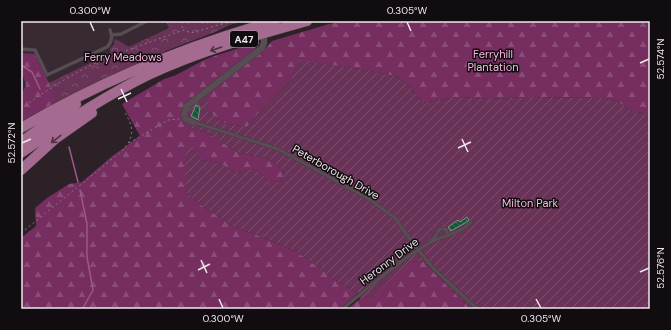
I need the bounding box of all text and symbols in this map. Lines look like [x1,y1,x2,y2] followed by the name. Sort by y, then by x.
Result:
[69,4,111,17] text: 0.300°W
[387,4,428,17] text: 0.305°W
[230,31,258,47] road number: A47
[654,39,667,79] text: 52.574°N
[211,45,223,53] one-way arrow
[467,47,519,74] park label: Ferryhill Plantation
[84,50,162,64] park label: Ferry Meadows
[5,123,18,163] text: 52.572°N
[51,134,62,143] one-way arrow
[290,141,382,203] street label: Peterborough Drive
[502,196,558,210] park label: Milton Park
[357,234,421,288] street label: Heronry Drive
[654,247,667,289] text: 52.576°N
[202,312,244,325] text: 0.300°W
[521,312,562,325] text: 0.305°W

